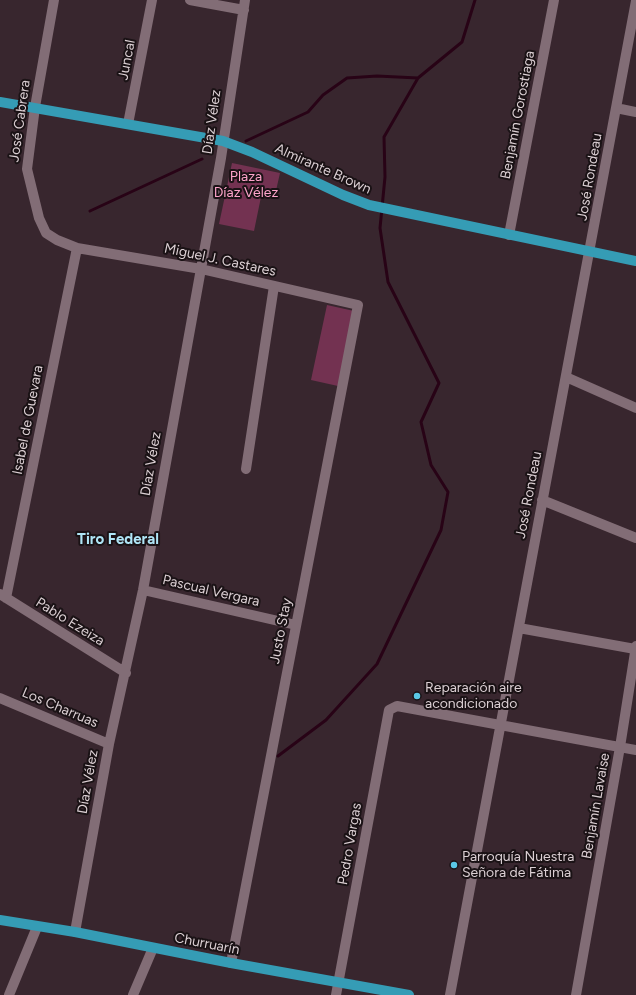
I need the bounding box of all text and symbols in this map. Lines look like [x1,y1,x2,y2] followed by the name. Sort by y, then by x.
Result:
[115,38,139,82] street label: Juncal
[497,49,539,181] street label: Benjamín Gorostiaga
[6,79,34,163] street label: José Cabrera
[199,89,225,155] street label: Díaz Vélez
[574,132,606,222] street label: José Rondeau
[272,140,374,198] street label: Almirante Brown
[214,169,278,202] park label: Plaza Díaz Vélez
[163,240,277,280] street label: Miguel J. Castares
[9,364,47,476] street label: Isabel de Guevara
[137,431,165,497] street label: Díaz Vélez
[512,450,546,540] street label: José Rondeau
[77,531,159,549] district label: Tiro Federal
[161,572,261,610] street label: Pascual Vergara
[32,594,108,650] street label: Pablo Ezeiza
[266,597,296,665] street label: Justo Stay
[425,680,522,712] place label: Reparación aire acondicionado
[19,684,101,732] street label: Los Charruas
[412,691,422,701] marker: Reparación aire acondicionado
[74,749,102,815] street label: Díaz Vélez
[578,752,614,860] street label: Benjamín Lavaise
[335,802,365,886] street label: Pedro Vargas
[462,849,574,882] place label: Parroquía Nuestra Señora de Fátima
[449,860,459,870] marker: Parroquía Nuestra Señora de Fátima
[173,929,241,959] street label: Churruarín

